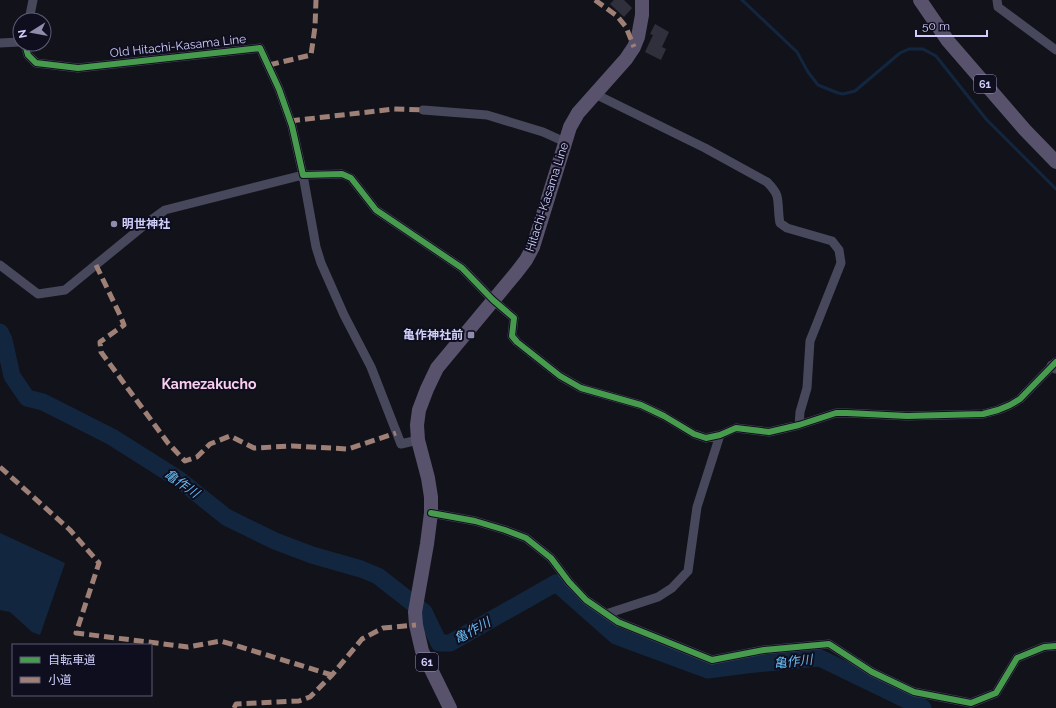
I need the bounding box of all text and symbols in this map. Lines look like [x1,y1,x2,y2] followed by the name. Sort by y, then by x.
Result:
[12,12,52,52] north arrow
[916,12,987,38] scale bar
[922,19,950,33] text: 50 m
[15,28,30,39] text: N
[109,32,247,60] street label: Old Hitachi-Kasama Line
[974,75,996,93] road number: 61
[523,141,571,253] street label: Hitachi-Kasama Line
[122,217,170,231] place label: 明世神社
[109,219,119,229] marker: 明世神社
[403,328,463,342] place label: 亀作神社前
[466,330,476,340] marker: 亀作神社前
[162,376,257,392] district label: Kamezakucho
[161,466,204,502] water label: 亀作川
[452,613,495,646] water label: 亀作川
[12,644,152,696] legend
[773,652,815,671] water label: 亀作川
[48,653,96,667] text: 自転車道
[416,653,438,671] road number: 61
[48,673,72,687] text: 小道

